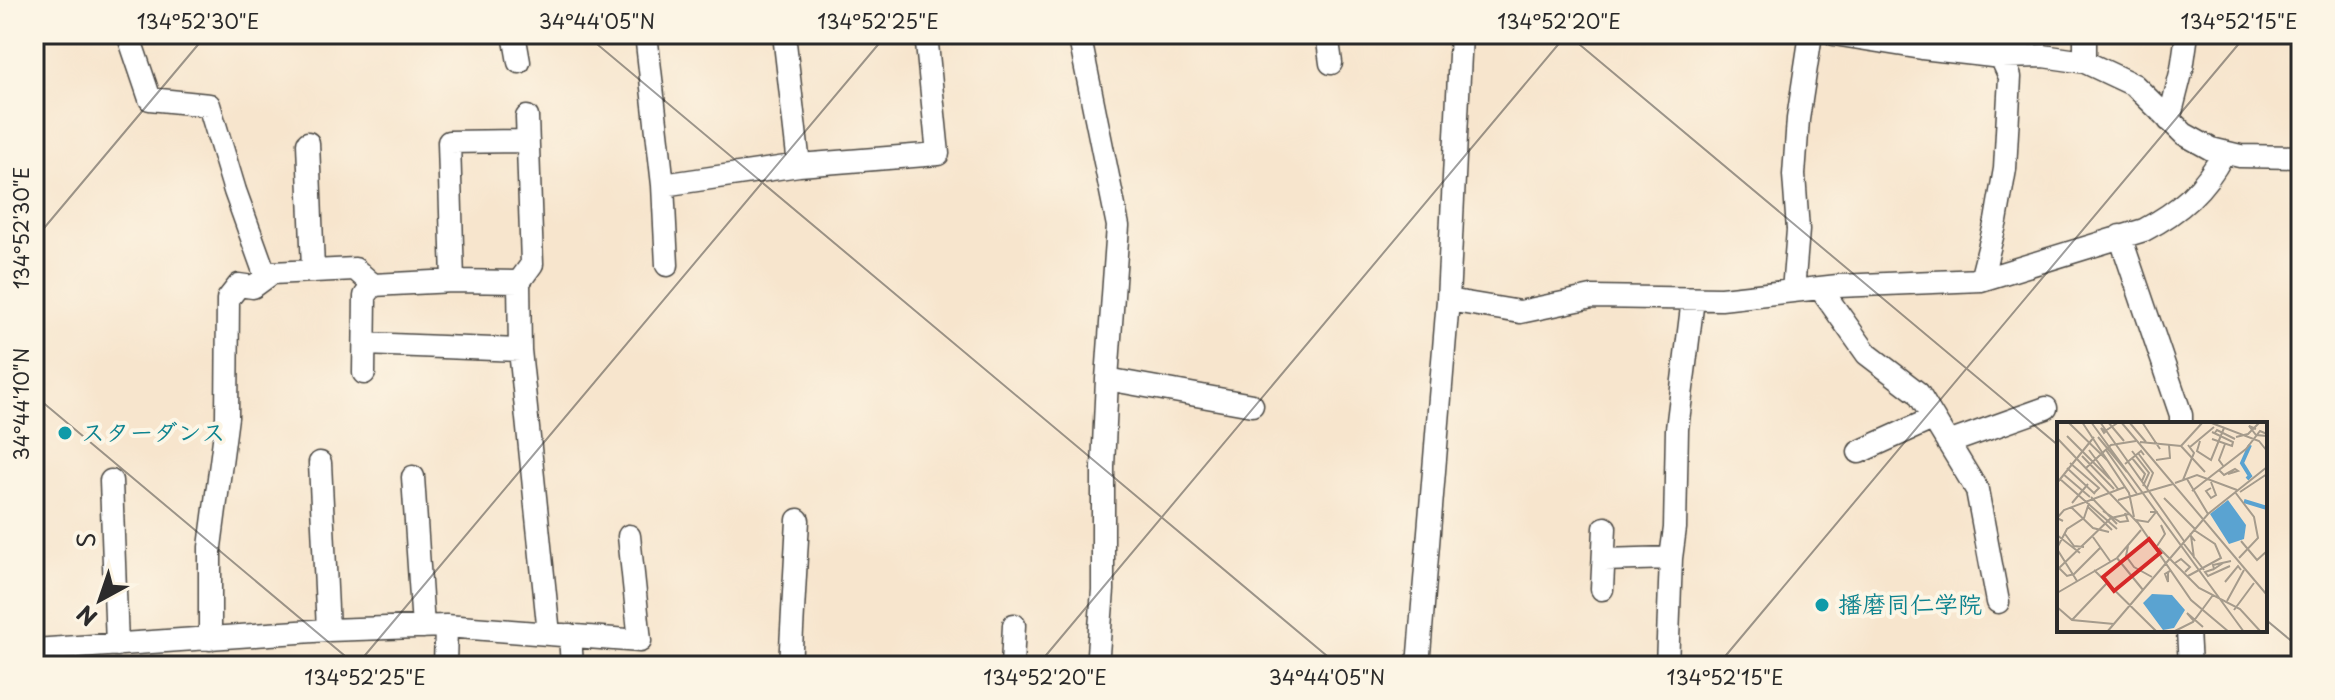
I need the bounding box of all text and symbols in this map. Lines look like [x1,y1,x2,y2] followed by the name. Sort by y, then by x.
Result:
[137,6,259,36] text: 134°52'30"E
[539,6,655,36] text: 34°44'05"N
[817,6,939,36] text: 134°52'25"E
[1497,6,1621,36] text: 134°52'20"E
[2181,6,2297,36] text: 134°52'15"E
[6,167,36,289] text: 134°52'30"E
[6,348,36,460] text: 34°44'10"N
[81,413,225,449] place label: スターダンス
[2057,422,2267,632] inset map
[56,424,74,442] marker: スターダンス
[67,532,103,548] street label: S
[60,560,140,640] north arrow
[1838,585,1982,621] place label: 播磨同仁学院
[1813,596,1831,614] marker: 播磨同仁学院
[69,598,103,635] text: N
[304,662,426,692] text: 134°52'25"E
[983,662,1107,692] text: 134°52'20"E
[1269,662,1385,692] text: 34°44'05"N
[1667,662,1783,692] text: 134°52'15"E

